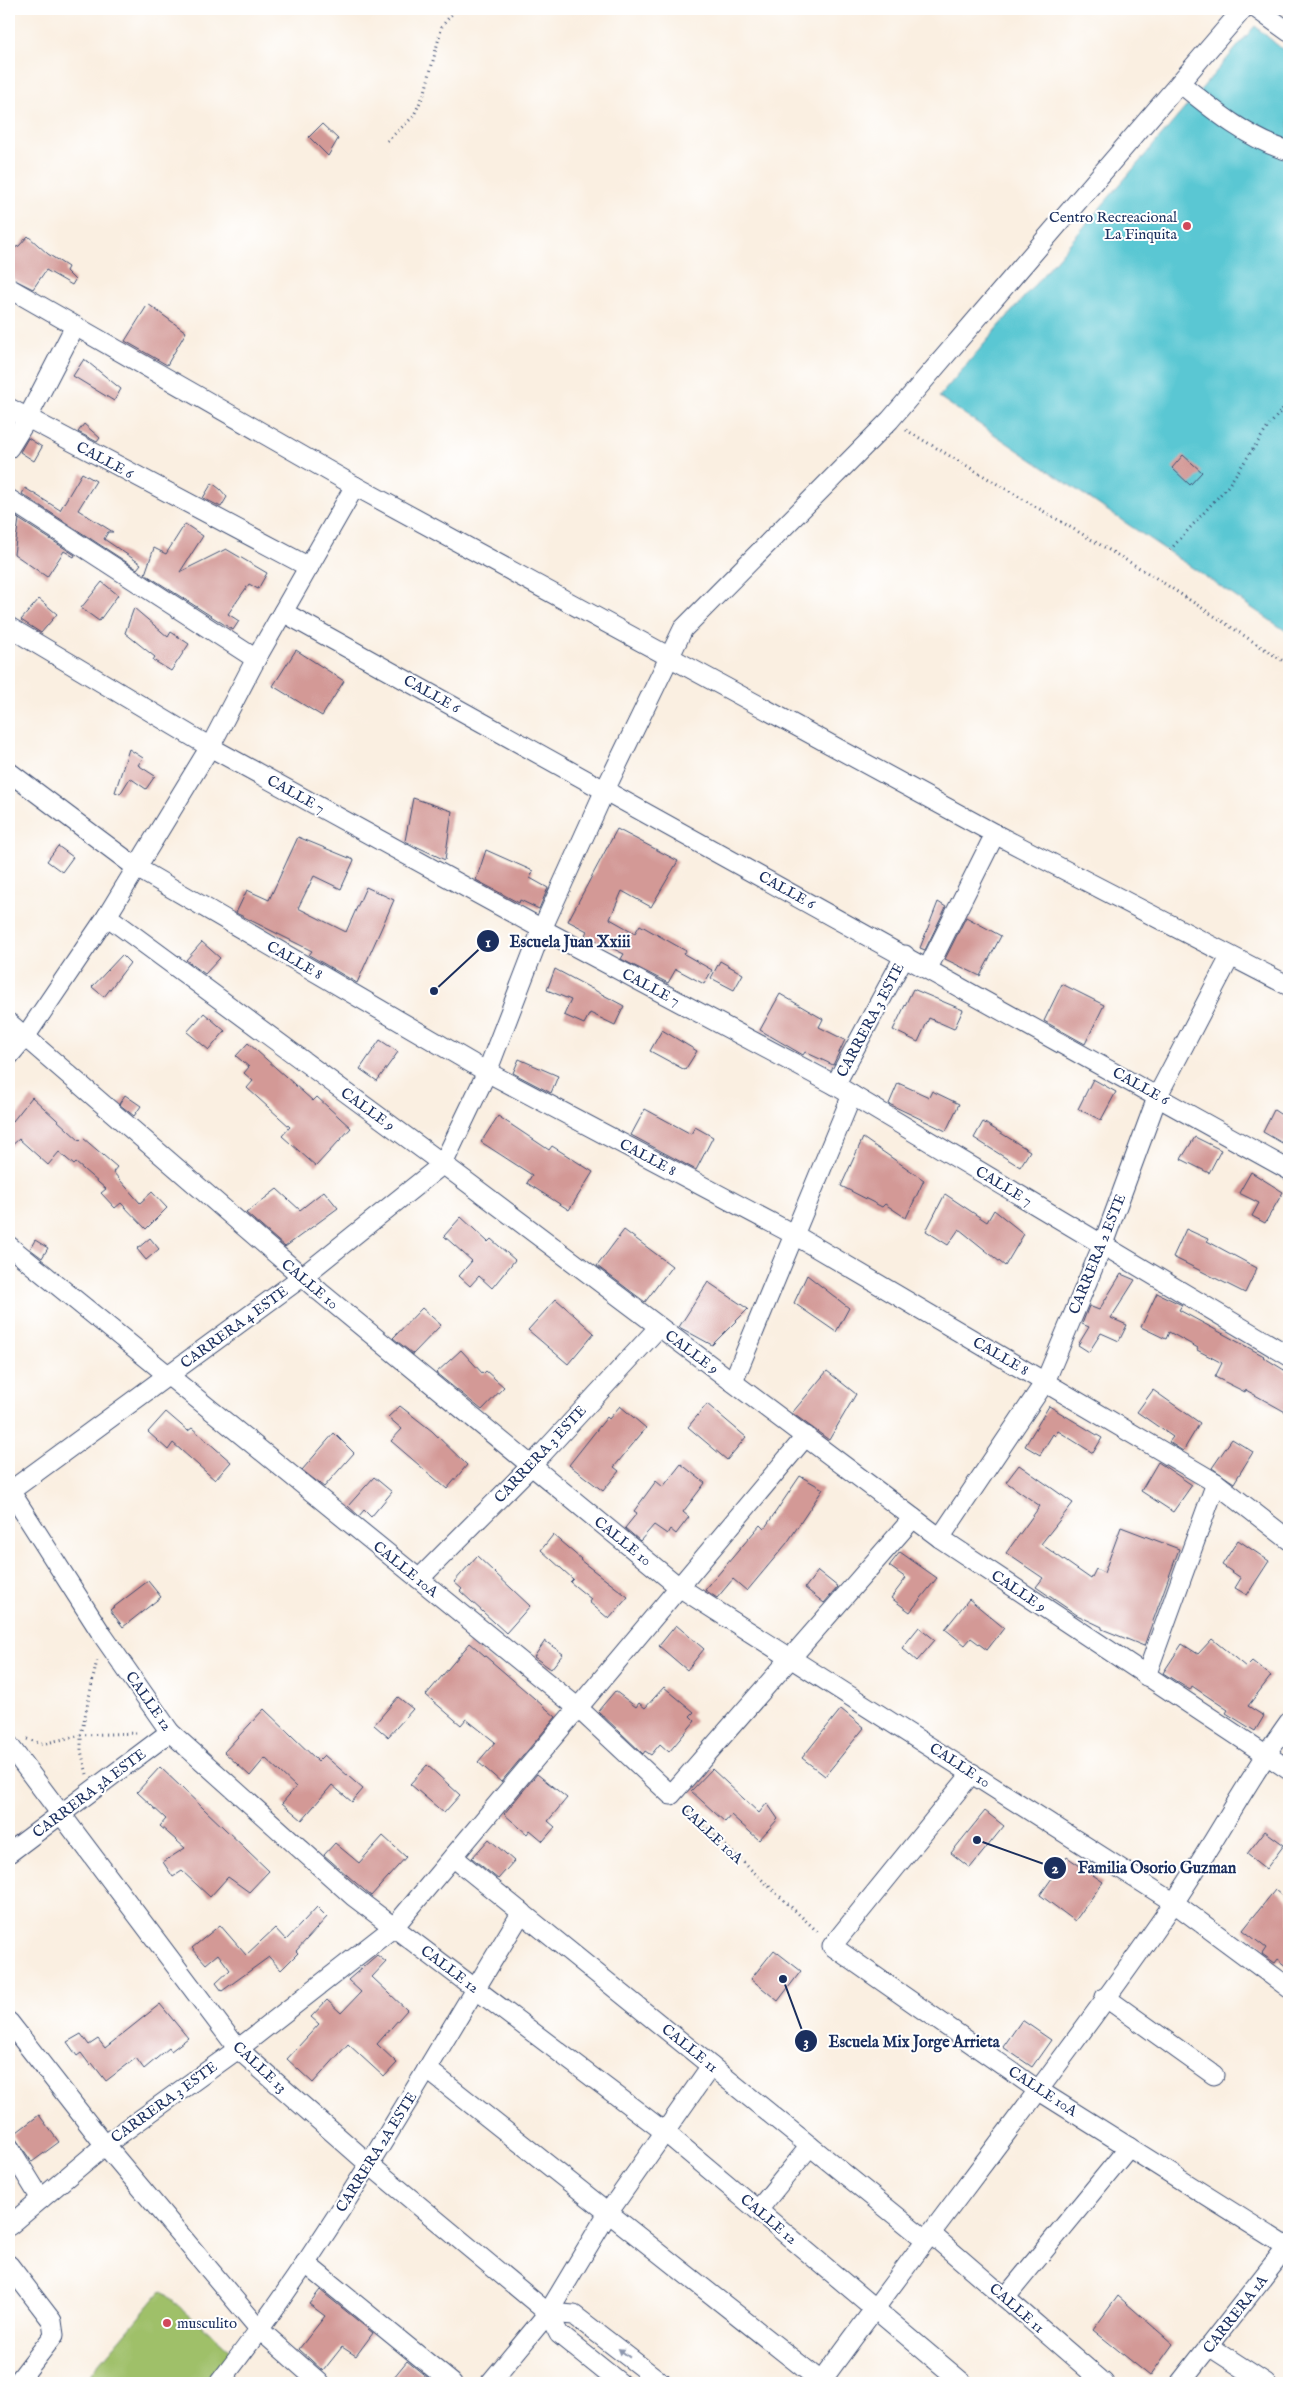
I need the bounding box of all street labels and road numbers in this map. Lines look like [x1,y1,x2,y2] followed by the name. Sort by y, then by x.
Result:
[73,437,137,484] street label: CALLE 6
[400,671,464,718] street label: CALLE 6
[264,771,328,818] street label: CALLE 7
[755,867,819,914] street label: CALLE 6
[263,937,326,984] street label: CALLE 8
[832,960,909,1081] street label: CARRERA 3 ESTE
[619,964,683,1011] street label: CALLE 7
[1109,1063,1173,1110] street label: CALLE 6
[337,1083,399,1135] street label: CALLE 9
[616,1135,680,1180] street label: CALLE 8
[972,1162,1036,1211] street label: CALLE 7
[1065,1191,1130,1317] street label: CARRERA 2 ESTE
[277,1255,342,1314] street label: CALLE 10
[177,1282,292,1373] street label: CARRERA 4 ESTE
[661,1326,722,1379] street label: CALLE 9
[969,1333,1032,1380] street label: CALLE 8
[490,1401,591,1507] street label: CARRERA 3 ESTE
[590,1512,655,1570] street label: CALLE 10
[369,1537,443,1602] street label: CALLE 10A
[988,1566,1050,1617] street label: CALLE 9
[121,1668,176,1735] street label: CALLE 12
[926,1739,994,1792] street label: CALLE 10
[29,1745,150,1842] street label: CARRERA 3A ESTE
[676,1801,748,1869] street label: CALLE 10A
[417,1941,483,1998] street label: CALLE 12
[658,2020,722,2077] street label: CALLE 11
[229,2038,291,2097] street label: CALLE 13
[107,2057,221,2147] street label: CARRERA 3 ESTE
[1005,2062,1082,2121] street label: CALLE 10A
[332,2089,421,2216] street label: CARRERA 2A ESTE
[736,2190,801,2249] street label: CALLE 12
[1199,2271,1272,2357] street label: CARRERA 1A
[985,2279,1048,2338] street label: CALLE 11

